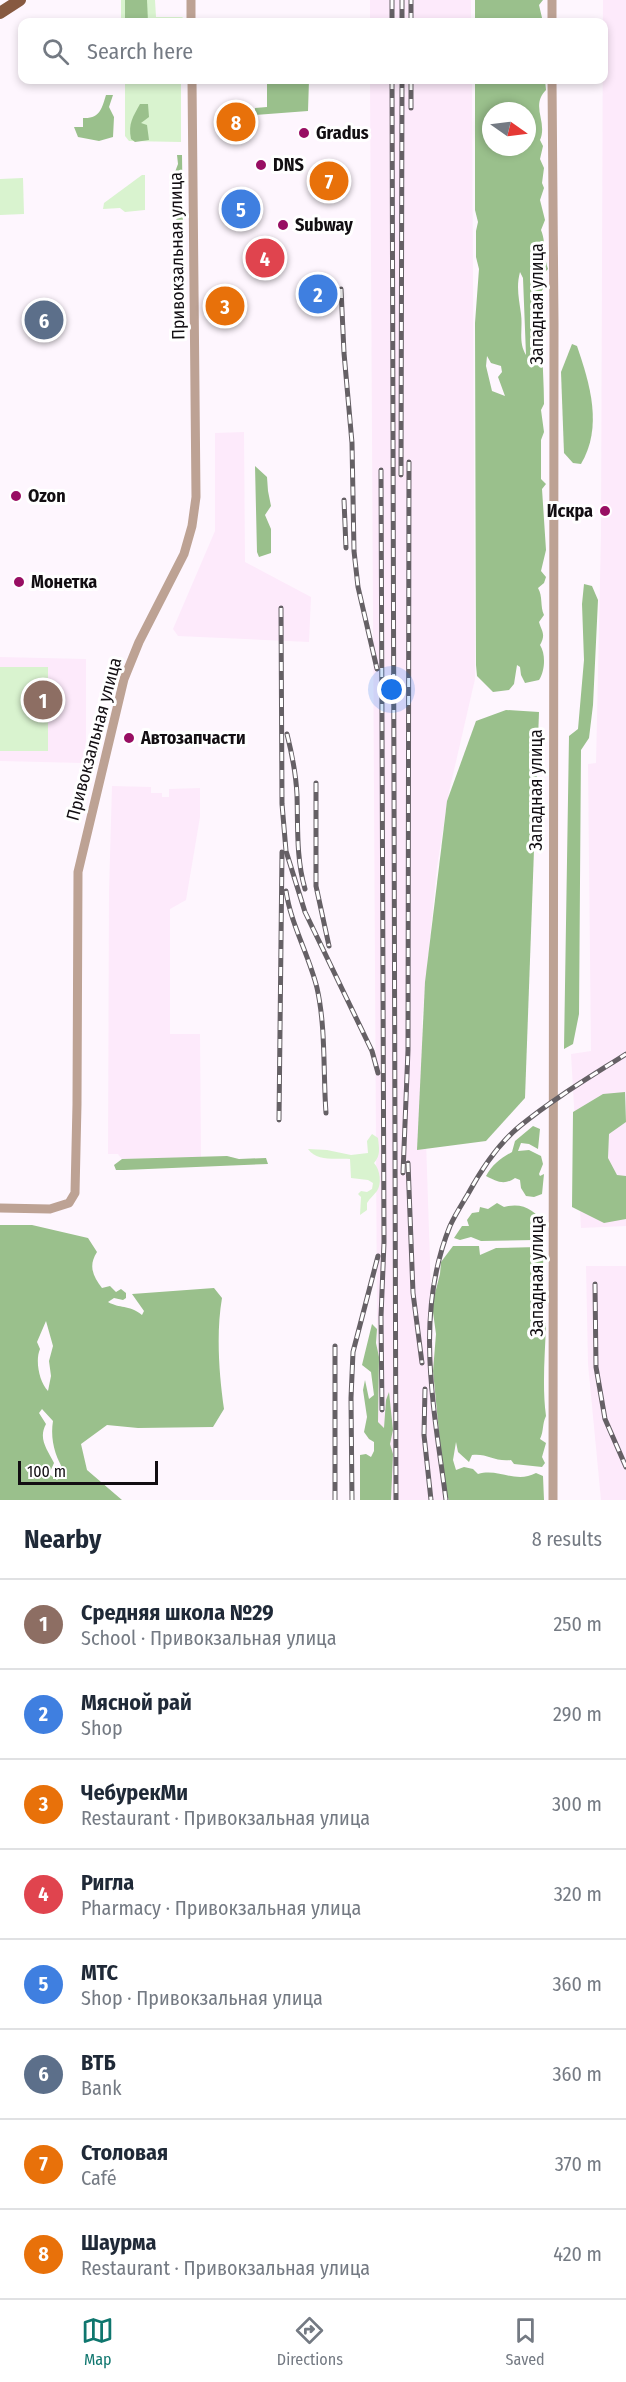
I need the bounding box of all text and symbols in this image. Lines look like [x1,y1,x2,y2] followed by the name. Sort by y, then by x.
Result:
[18,18,608,84] search box
[39,35,72,68] icon: search
[87,38,193,65] text: Search here
[216,100,256,144] pin: 8
[482,102,536,156] north arrow
[316,122,369,144] place label: Gradus
[297,126,311,140] marker: Gradus
[273,154,304,176] place label: DNS
[254,158,268,172] marker: DNS
[310,158,348,204] pin: 7
[165,172,189,340] street label: Привокзальная улица
[222,186,260,232] pin: 5
[295,214,353,236] place label: Subway
[276,218,290,232] marker: Subway
[246,236,284,280] pin: 4
[526,243,548,365] street label: Западная улица
[298,272,338,316] pin: 2
[206,284,244,328] pin: 3
[24,298,63,342] pin: 6
[28,485,66,507] place label: Ozon
[9,489,23,503] marker: Ozon
[547,500,593,522] place label: Искра
[598,504,612,518] marker: Искра
[31,571,97,593] place label: Монетка
[12,575,26,589] marker: Монетка
[62,655,126,823] street label: Привокзальная улица
[377,675,406,704] your location
[24,678,63,722] pin: 1
[140,727,246,749] place label: Автозапчасти
[525,729,547,851] street label: Западная улица
[122,731,136,745] marker: Автозапчасти
[526,1215,548,1337] street label: Западная улица
[18,1458,158,1486] scale bar
[27,1462,66,1481] text: 100 m
[24,1524,101,1555] text: Nearby
[532,1527,602,1551] text: 8 results
[81,1599,274,1626] text: Средняя школа №29
[39,1612,48,1636] text: 1
[554,1612,602,1636] text: 250 m
[81,1626,337,1650] text: School · Привокзальная улица
[81,1689,192,1716] text: Мясной рай
[39,1702,48,1726] text: 2
[553,1702,602,1726] text: 290 m
[81,1716,123,1740] text: Shop
[81,1779,188,1806] text: ЧебурекМи
[39,1792,48,1816] text: 3
[552,1792,602,1816] text: 300 m
[81,1806,370,1830] text: Restaurant · Привокзальная улица
[81,1869,134,1896] text: Ригла
[38,1882,49,1906] text: 4
[554,1882,602,1906] text: 320 m
[81,1896,361,1920] text: Pharmacy · Привокзальная улица
[81,1959,118,1986] text: МТС
[39,1972,48,1996] text: 5
[553,1972,602,1996] text: 360 m
[81,1986,323,2010] text: Shop · Привокзальная улица
[81,2049,116,2076] text: ВТБ
[38,2062,49,2086] text: 6
[553,2062,602,2086] text: 360 m
[81,2076,122,2100] text: Bank
[81,2139,168,2166] text: Столовая
[39,2152,48,2176] text: 7
[555,2152,602,2176] text: 370 m
[81,2166,117,2190] text: Café
[81,2229,157,2256] text: Шаурма
[38,2242,49,2266] text: 8
[553,2242,602,2266] text: 420 m
[81,2256,370,2280] text: Restaurant · Привокзальная улица
[81,2314,114,2369] tab: Map
[277,2314,343,2369] tab: Directions
[506,2314,545,2369] tab: Saved

